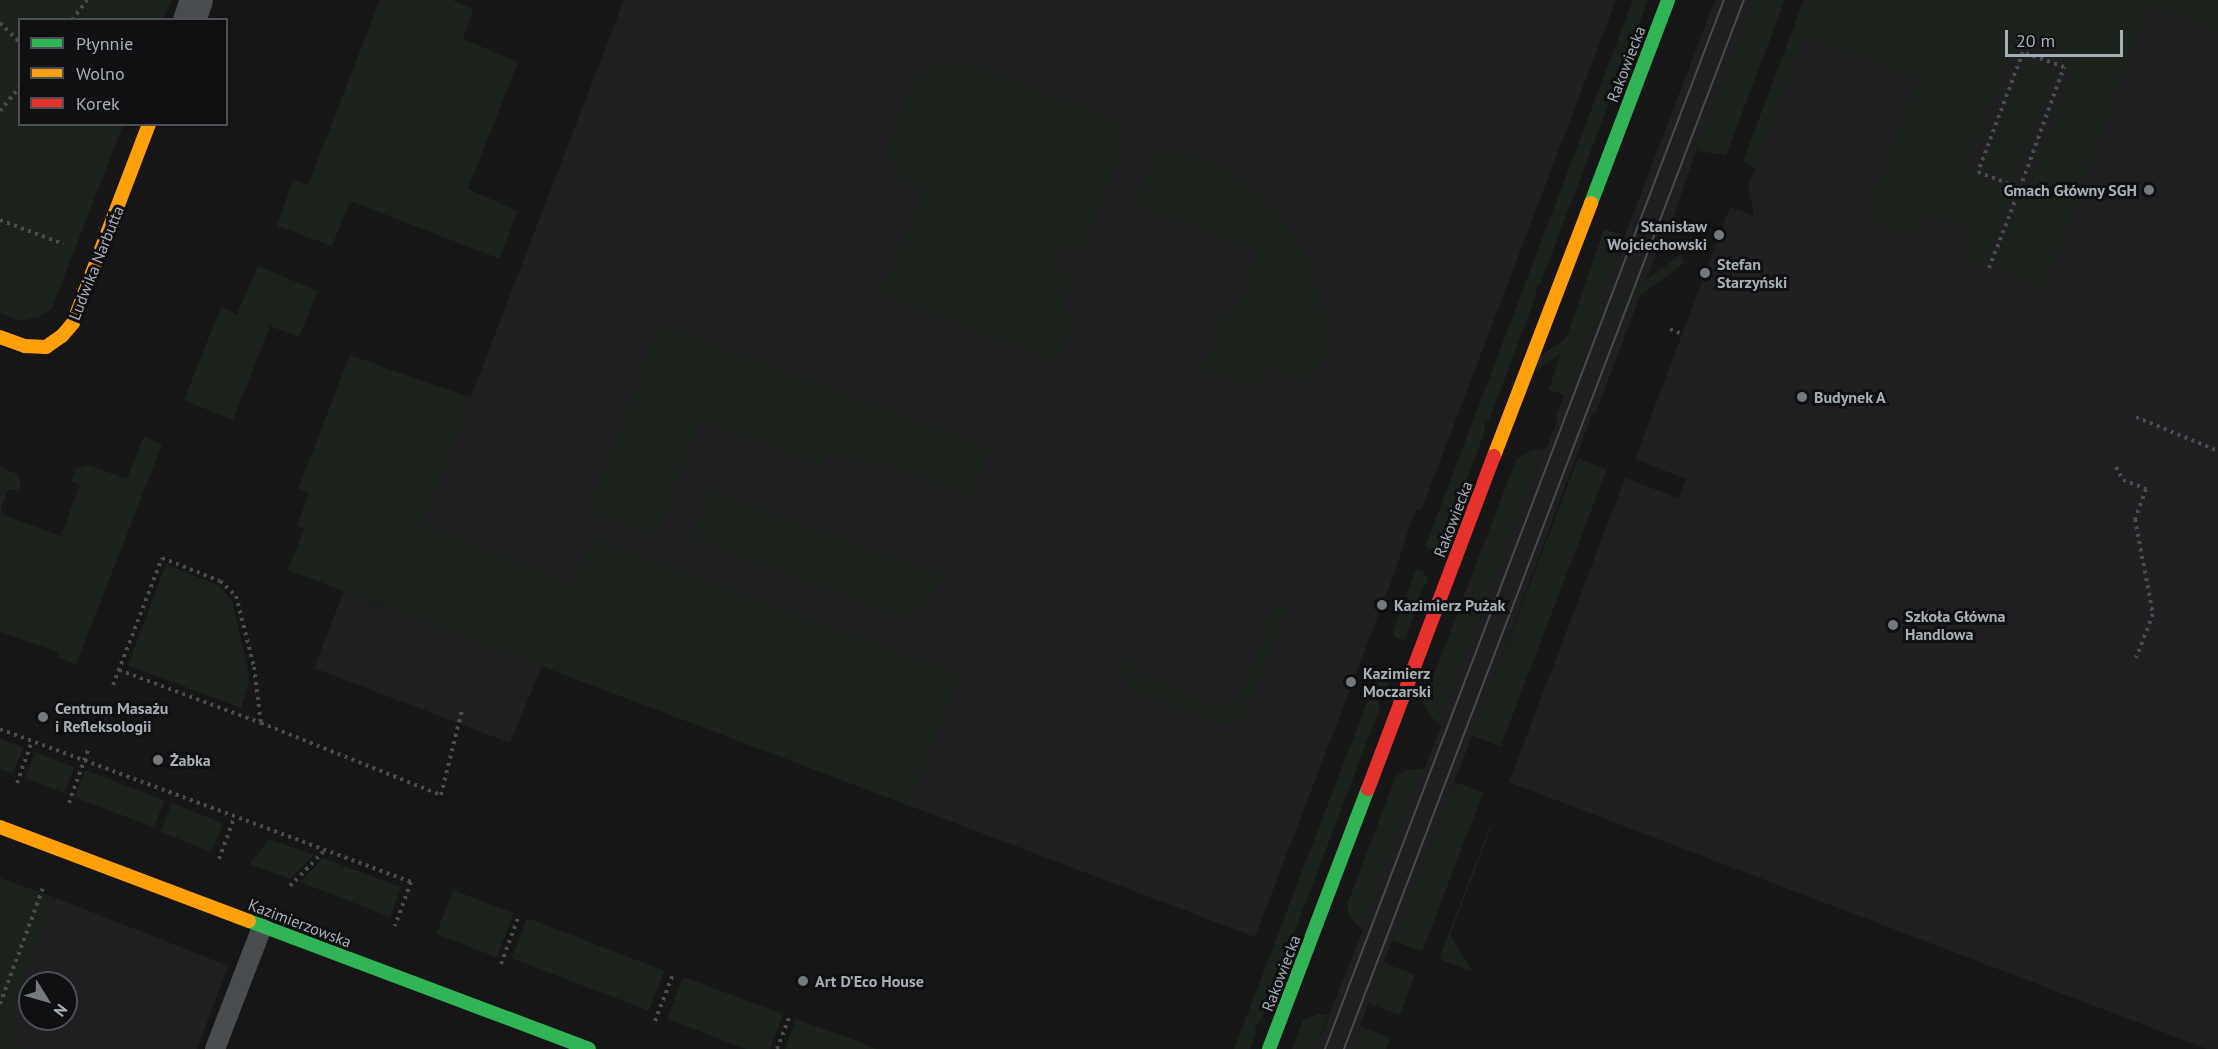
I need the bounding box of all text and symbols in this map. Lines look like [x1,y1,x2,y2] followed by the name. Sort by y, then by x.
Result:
[18,18,228,126] legend
[2008,18,2126,56] scale bar
[1603,23,1649,105] street label: Rakowiecka
[2016,29,2055,52] text: 20 m
[76,32,133,55] text: Płynnie
[76,62,125,85] text: Wolno
[76,92,120,115] text: Korek
[2003,180,2137,200] place label: Gmach Główny SGH
[2142,183,2156,197] marker: Gmach Główny SGH
[64,203,128,323] street label: Ludwika Narbutta
[1607,216,1707,254] place label: Stanisław Wojciechowski
[1712,228,1726,242] marker: Stanisław Wojciechowski
[1717,254,1787,292] place label: Stefan Starzyński
[1698,266,1712,280] marker: Stefan Starzyński
[1814,387,1887,407] place label: Budynek A
[1795,390,1809,404] marker: Budynek A
[1430,478,1476,560] street label: Rakowiecka
[1394,595,1506,615] place label: Kazimierz Pużak
[1375,598,1389,612] marker: Kazimierz Pużak
[1905,606,2006,644] place label: Szkoła Główna Handlowa
[1886,618,1900,632] marker: Szkoła Główna Handlowa
[1363,663,1431,701] place label: Kazimierz Moczarski
[1344,675,1358,689] marker: Kazimierz Moczarski
[55,698,168,736] place label: Centrum Masażu i Refleksologii
[36,710,50,724] marker: Centrum Masażu i Refleksologii
[170,750,211,770] place label: Żabka
[151,753,165,767] marker: Żabka
[246,895,354,951] street label: Kazimierzowska
[1258,932,1304,1014] street label: Rakowiecka
[18,971,78,1031] north arrow
[815,971,924,991] place label: Art D’Eco House
[796,974,810,988] marker: Art D’Eco House
[50,1000,72,1021] text: N

